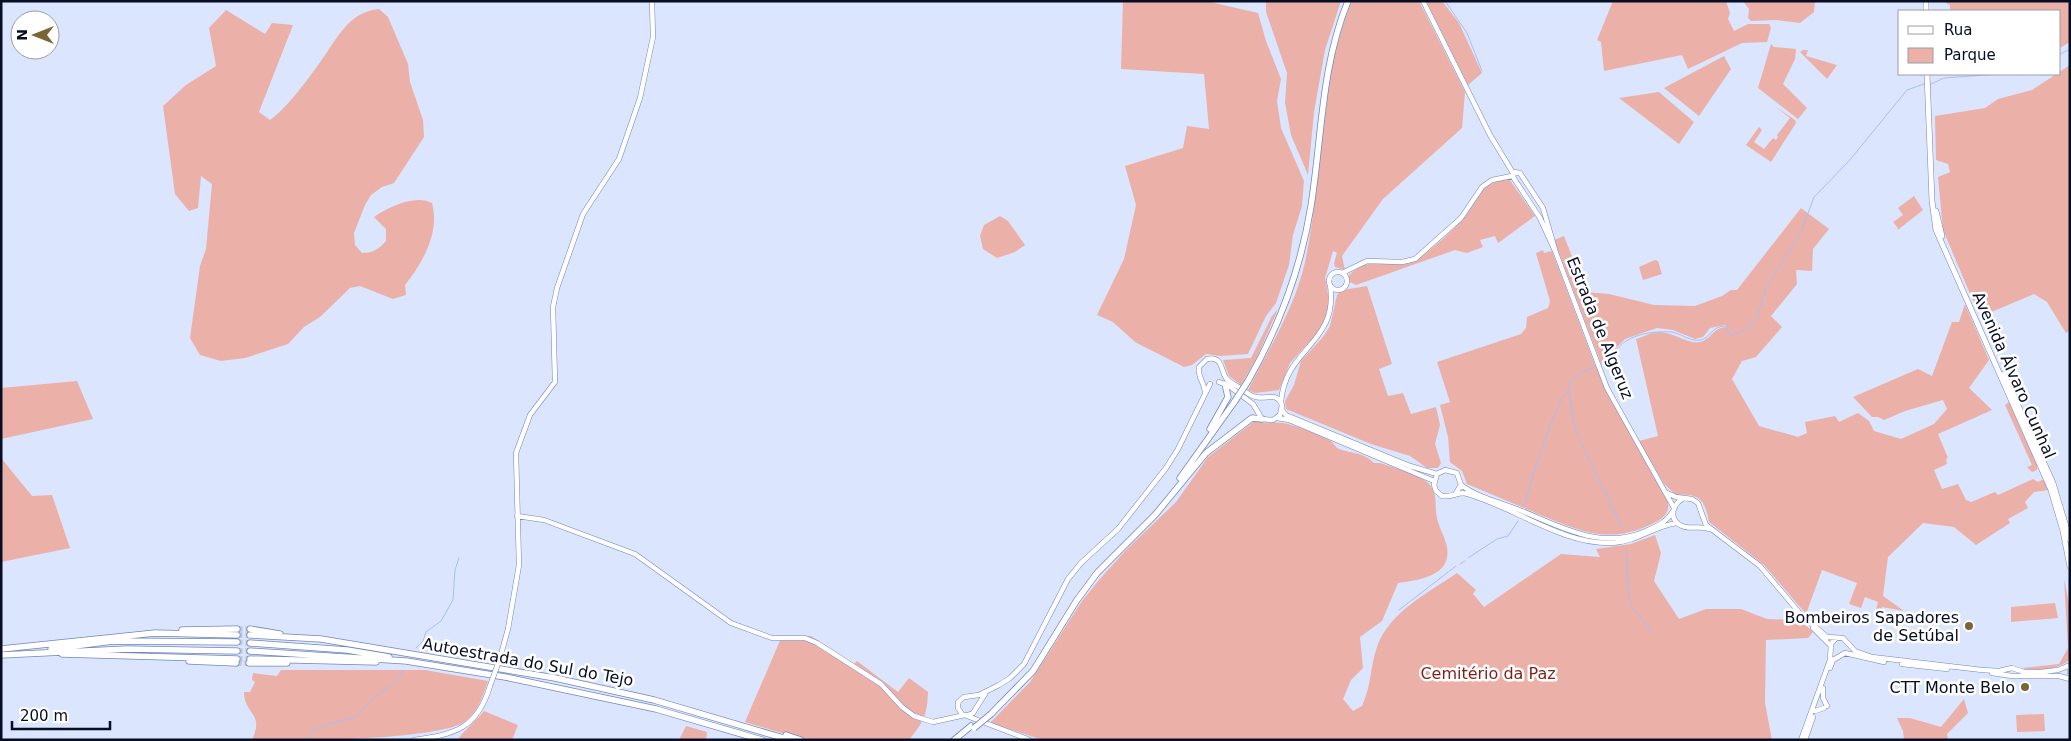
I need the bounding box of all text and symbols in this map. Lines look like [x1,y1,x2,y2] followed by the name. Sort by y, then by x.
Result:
[10,10,60,60] north arrow
[1898,10,2061,75] legend
[1944,21,1972,39] text: Rua
[14,29,30,41] text: N
[1944,46,1996,64] text: Parque
[1563,254,1637,402] street label: Estrada de Algeruz
[1969,289,2059,461] street label: Avenida Álvaro Cunhal
[1784,608,1959,645] place label: Bombeiros Sapadores de Setúbal
[1963,620,1975,632] marker: Bombeiros Sapadores de Setúbal
[421,634,635,690] street label: Autoestrada do Sul do Tejo
[1420,664,1556,683] park label: Cemitério da Paz
[1889,678,2015,697] place label: CTT Monte Belo
[2019,681,2031,693] marker: CTT Monte Belo
[12,698,110,730] scale bar
[20,707,68,725] text: 200 m

